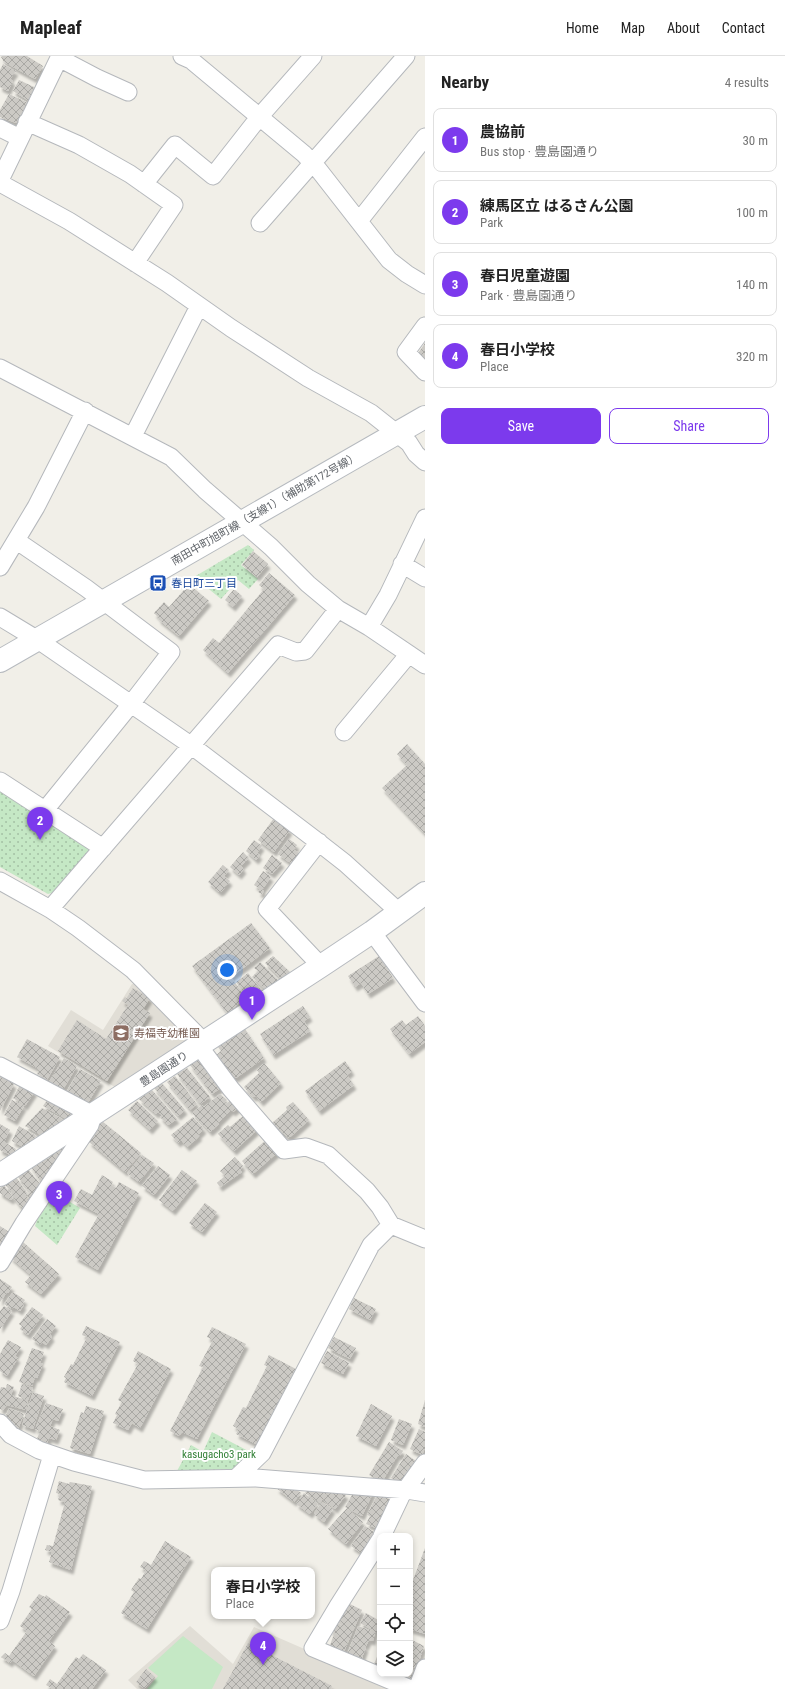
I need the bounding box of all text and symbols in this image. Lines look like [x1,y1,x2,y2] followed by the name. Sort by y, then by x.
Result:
[20,16,82,39] text: Mapleaf
[566,20,599,36] text: Home
[621,20,645,36] text: Map
[667,20,700,36] text: About
[722,20,765,36] text: Contact
[441,72,489,92] text: Nearby
[725,75,769,90] text: 4 results
[480,123,525,141] text: 農協前
[452,133,458,148] text: 1
[742,133,768,148] text: 30 m
[480,144,599,159] text: Bus stop · 豊島園通り
[480,197,633,215] text: 練馬区立 はるさん公園
[452,205,458,220] text: 2
[736,205,768,220] text: 100 m
[480,215,503,230] text: Park
[480,267,570,285] text: 春日児童遊園
[452,277,458,292] text: 3
[736,277,768,292] text: 140 m
[480,288,577,303] text: Park · 豊島園通り
[480,341,555,359] text: 春日小学校
[452,349,458,364] text: 4
[736,349,768,364] text: 320 m
[480,359,509,374] text: Place
[441,408,601,444] button: Save
[609,408,769,444] button: Share
[169,450,361,568] street label: 南田中町旭町線（支線1）（補助第172号線）
[148,573,168,593] bus stop icon: 春日町三丁目
[171,577,237,590] place label: 春日町三丁目
[27,807,53,840] pin: 2
[217,960,237,980] your location
[239,987,265,1020] pin: 1
[111,1023,131,1043] school or university icon: 寿福寺幼稚園
[134,1027,200,1040] place label: 寿福寺幼稚園
[137,1049,191,1089] street label: 豊島園通り
[46,1181,72,1214] pin: 3
[182,1448,256,1461] park label: kasugacho3 park
[377,1533,413,1677] map controls
[377,1533,413,1569] button: +
[211,1567,315,1619] popup
[377,1569,413,1605] button: −
[225,1578,301,1596] text: 春日小学校
[225,1596,254,1611] text: Place
[377,1605,413,1641] button: locate
[250,1632,276,1665] pin: 4
[377,1641,413,1677] button: layers

